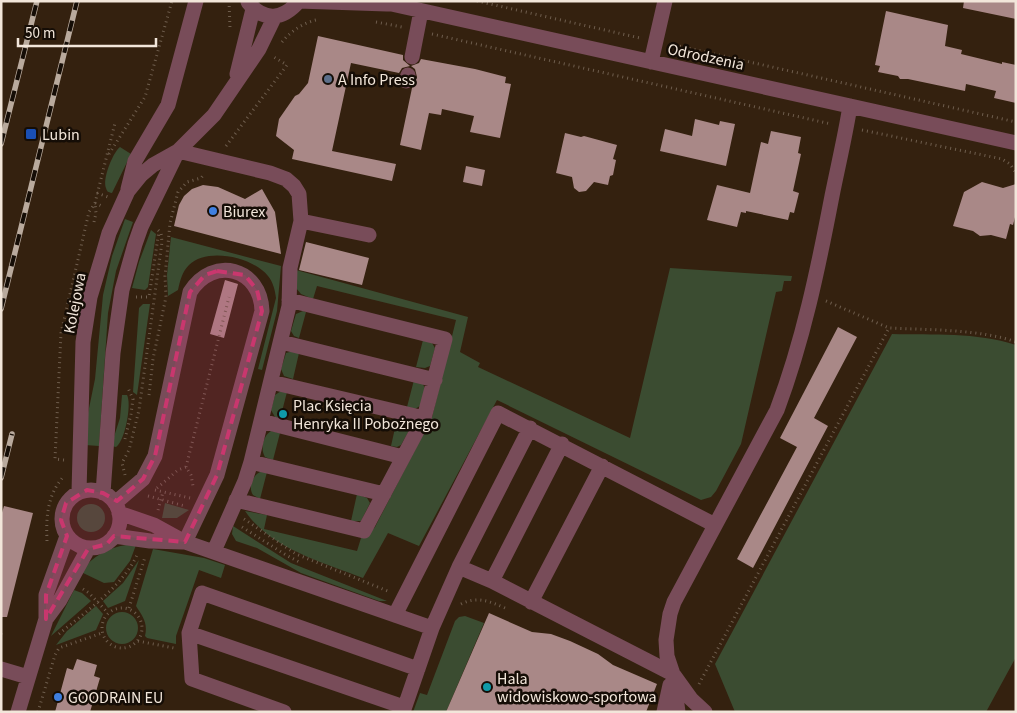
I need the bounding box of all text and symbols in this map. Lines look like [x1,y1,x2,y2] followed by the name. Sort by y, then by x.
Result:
[18,15,155,47] scale bar
[25,23,55,44] text: 50 m
[665,38,746,76] street label: Odrodzenia
[338,69,415,91] place label: A Info Press
[322,73,334,85] marker: A Info Press
[42,124,80,146] place label: Lubin
[24,127,38,141] marker: Lubin
[223,201,265,223] place label: Biurex
[207,205,219,217] marker: Biurex
[58,271,92,336] street label: Kolejowa
[293,395,439,435] place label: Plac Księcia Henryka II Pobożnego
[277,408,289,420] marker: Plac Księcia Henryka II Pobożnego
[497,668,657,708] place label: Hala widowiskowo-sportowa
[481,681,493,693] marker: Hala widowiskowo-sportowa
[68,687,163,709] place label: GOODRAIN EU
[52,691,64,703] marker: GOODRAIN EU

